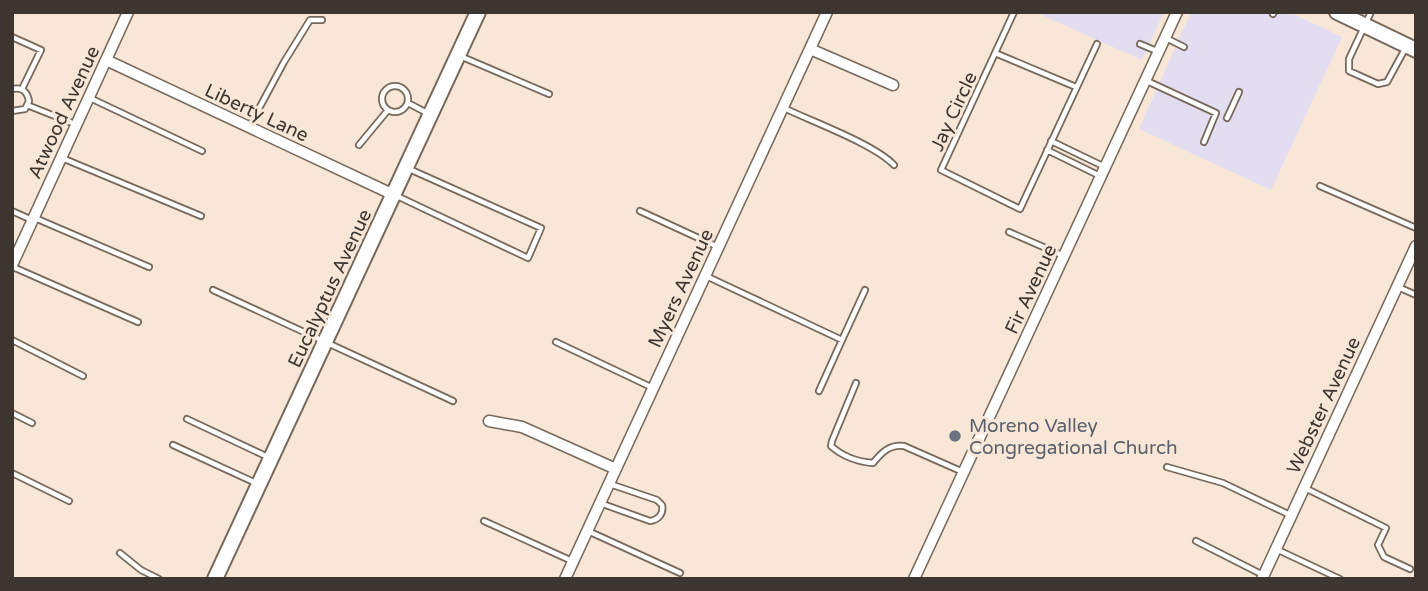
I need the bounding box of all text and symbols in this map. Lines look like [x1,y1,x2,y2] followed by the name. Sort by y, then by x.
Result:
[24,43,104,182] street label: Atwood Avenue
[926,68,982,155] street label: Jay Circle
[201,79,312,147] street label: Liberty Lane
[284,206,376,371] street label: Eucalyptus Avenue
[644,226,718,351] street label: Myers Avenue
[1001,241,1061,338] street label: Fir Avenue
[1283,334,1365,477] street label: Webster Avenue
[969,415,1178,459] place label: Moreno Valley Congregational Church
[947,428,963,444] marker: Moreno Valley Congregational Church

